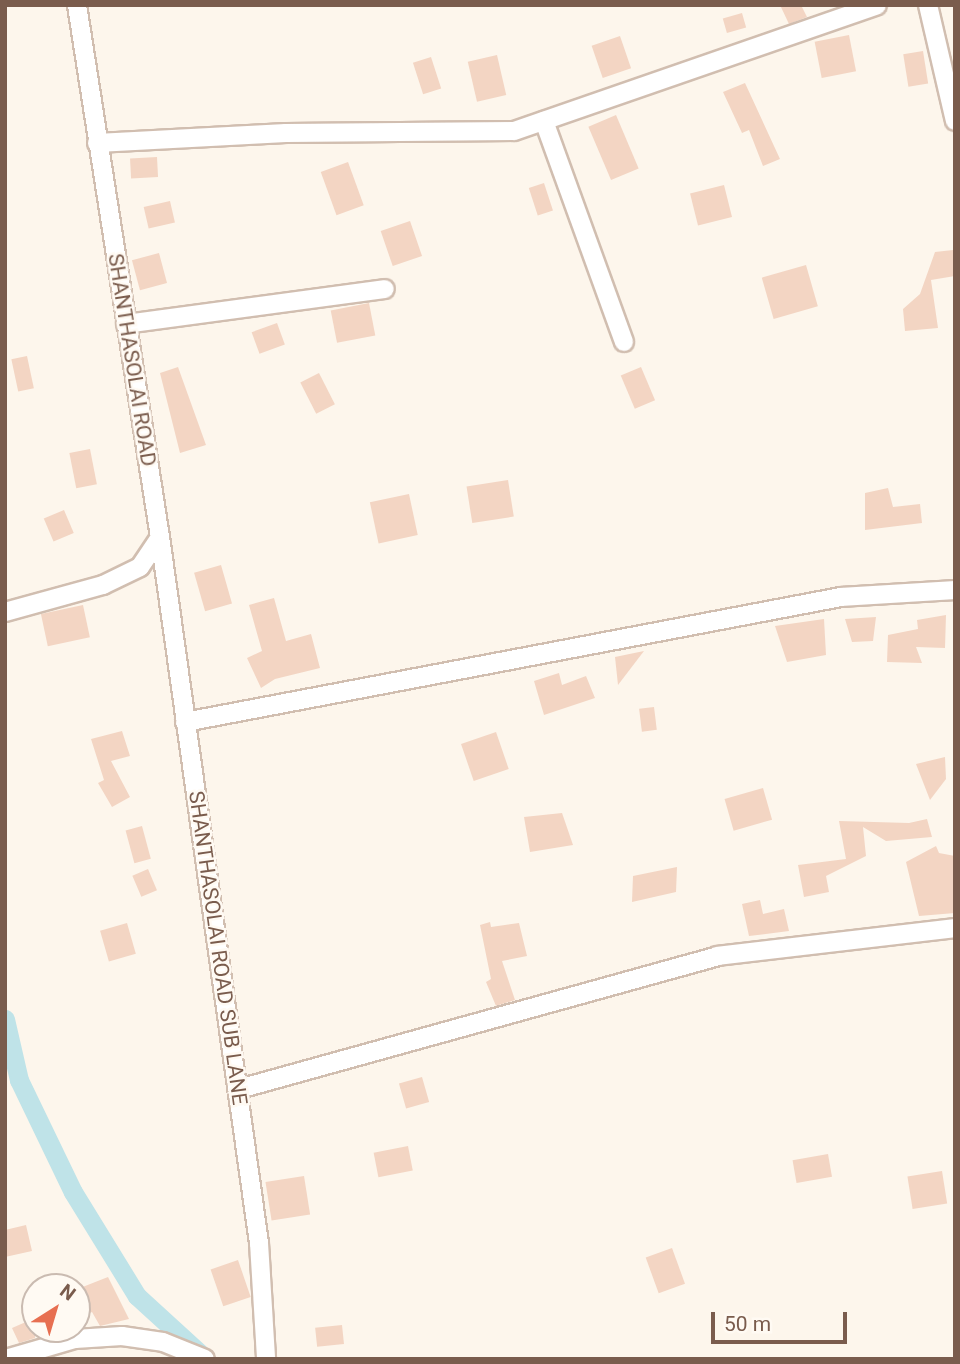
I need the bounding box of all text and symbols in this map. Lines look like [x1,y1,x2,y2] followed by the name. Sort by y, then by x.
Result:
[103,252,161,468] street label: SHANTHASOLAI ROAD
[183,789,253,1107] street label: SHANTHASOLAI ROAD SUB LANE
[21,1273,91,1343] north arrow
[55,1279,80,1306] text: N
[715,1298,852,1342] scale bar
[724,1312,771,1336] text: 50 m

